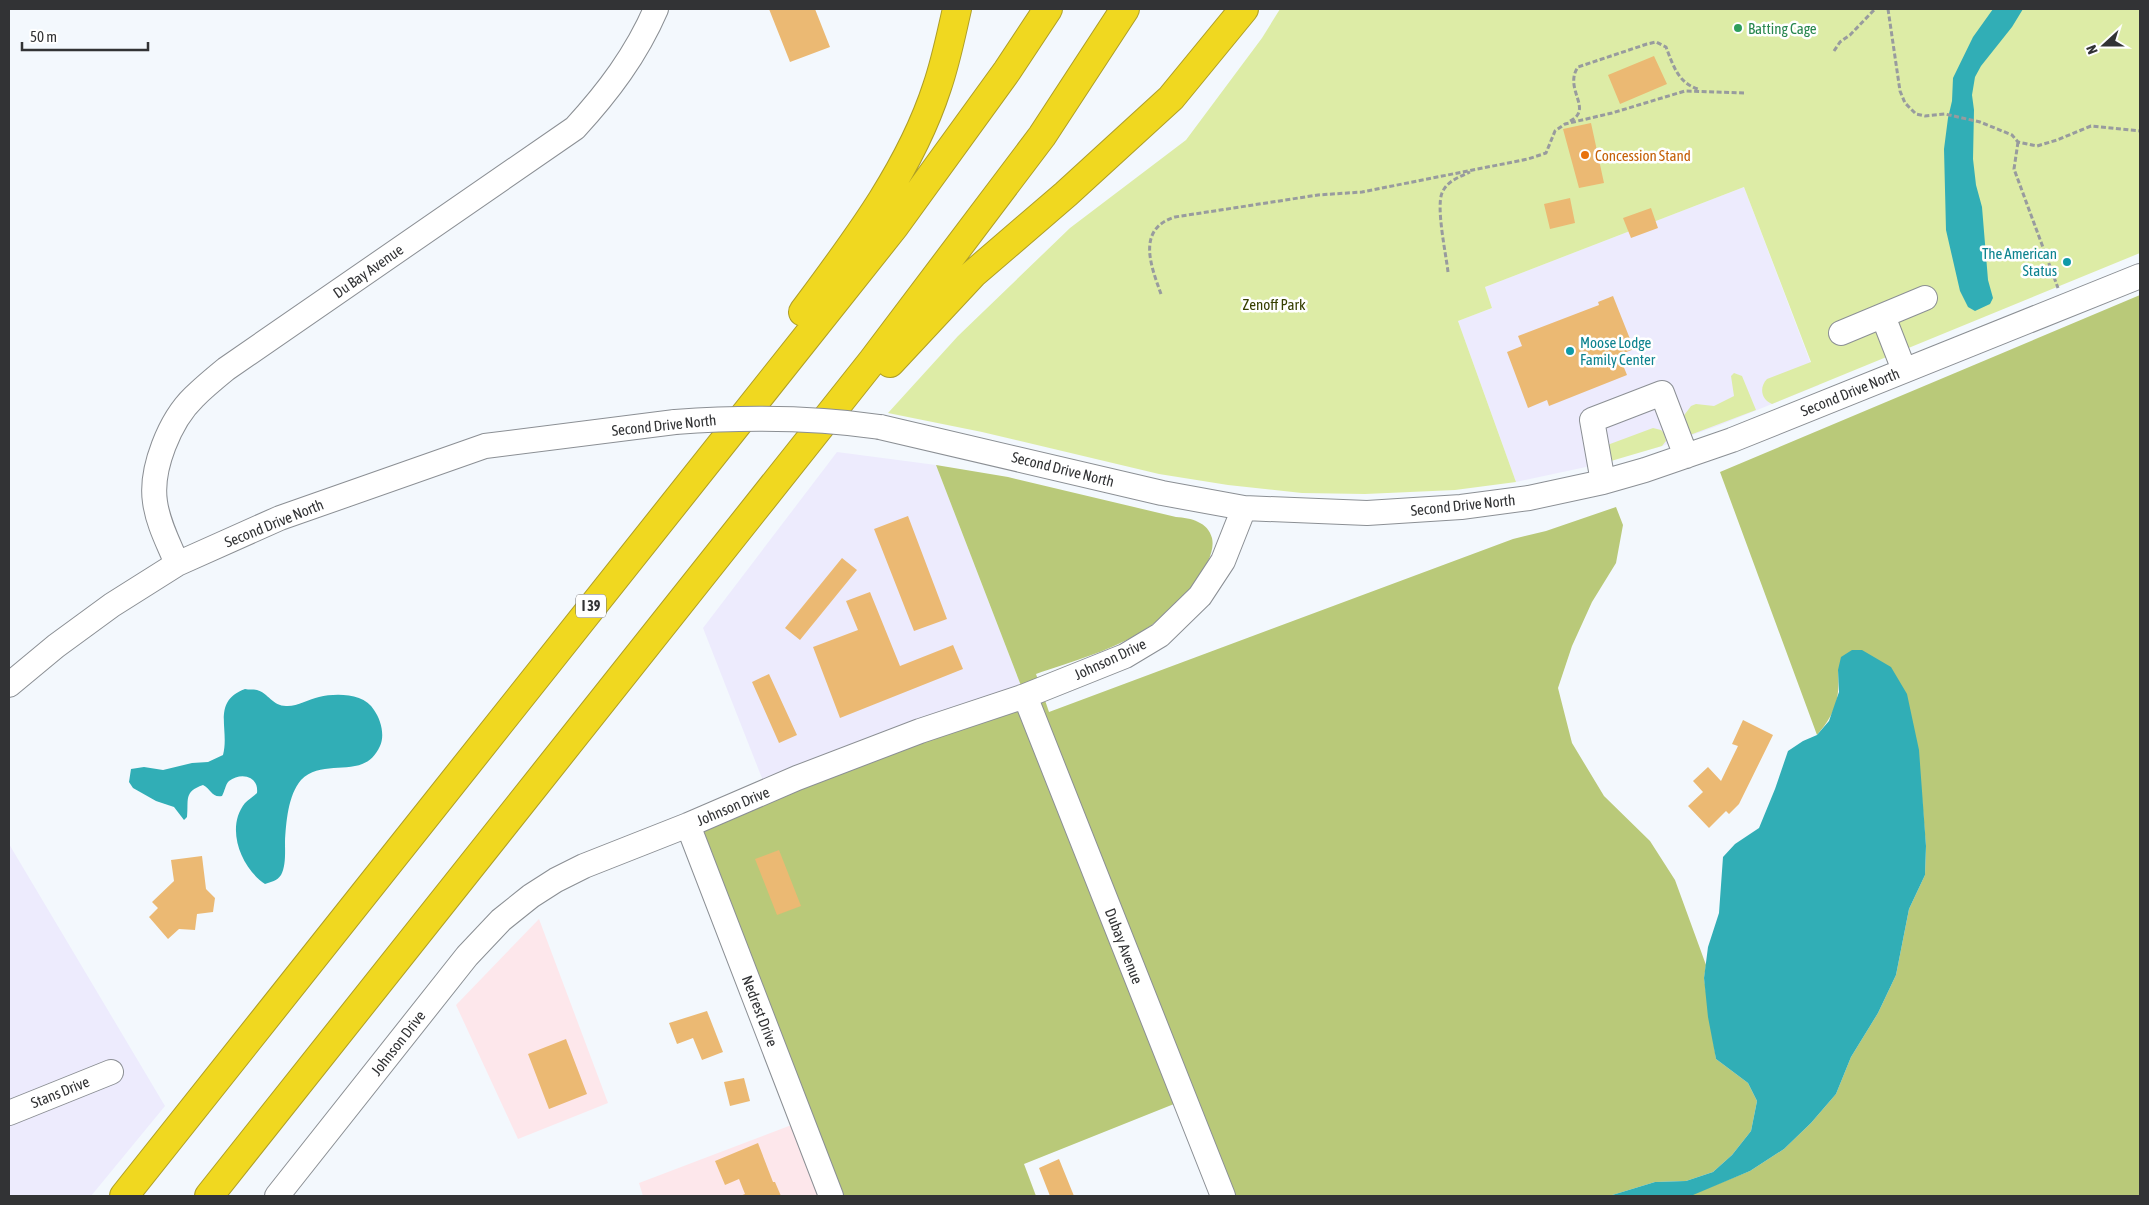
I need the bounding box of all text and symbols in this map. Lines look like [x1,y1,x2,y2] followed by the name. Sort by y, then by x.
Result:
[22,20,149,52] scale bar
[1748,20,1817,37] place label: Batting Cage
[2079,20,2129,70] north arrow
[1732,22,1744,34] marker: Batting Cage
[30,28,57,45] text: 50 m
[2083,43,2101,56] text: N
[1595,147,1691,164] place label: Concession Stand
[1579,149,1591,161] marker: Concession Stand
[330,241,406,301] street label: Du Bay Avenue
[1982,245,2057,279] place label: The American Status
[2061,256,2073,268] marker: The American Status
[1242,296,1306,313] park label: Zenoff Park
[1580,334,1656,368] place label: Moose Lodge Family Center
[1564,345,1576,357] marker: Moose Lodge Family Center
[1798,364,1902,420] street label: Second Drive North
[611,411,717,439] street label: Second Drive North
[1010,448,1116,490] street label: Second Drive North
[1410,491,1516,519] street label: Second Drive North
[222,495,326,551] street label: Second Drive North
[576,594,606,618] road number: I 39
[1071,635,1149,683] street label: Johnson Drive
[694,783,772,829] street label: Johnson Drive
[1102,906,1146,986] street label: Dubay Avenue
[739,973,781,1049] street label: Nedrest Drive
[368,1007,429,1079] street label: Johnson Drive
[28,1073,92,1111] street label: Stans Drive

